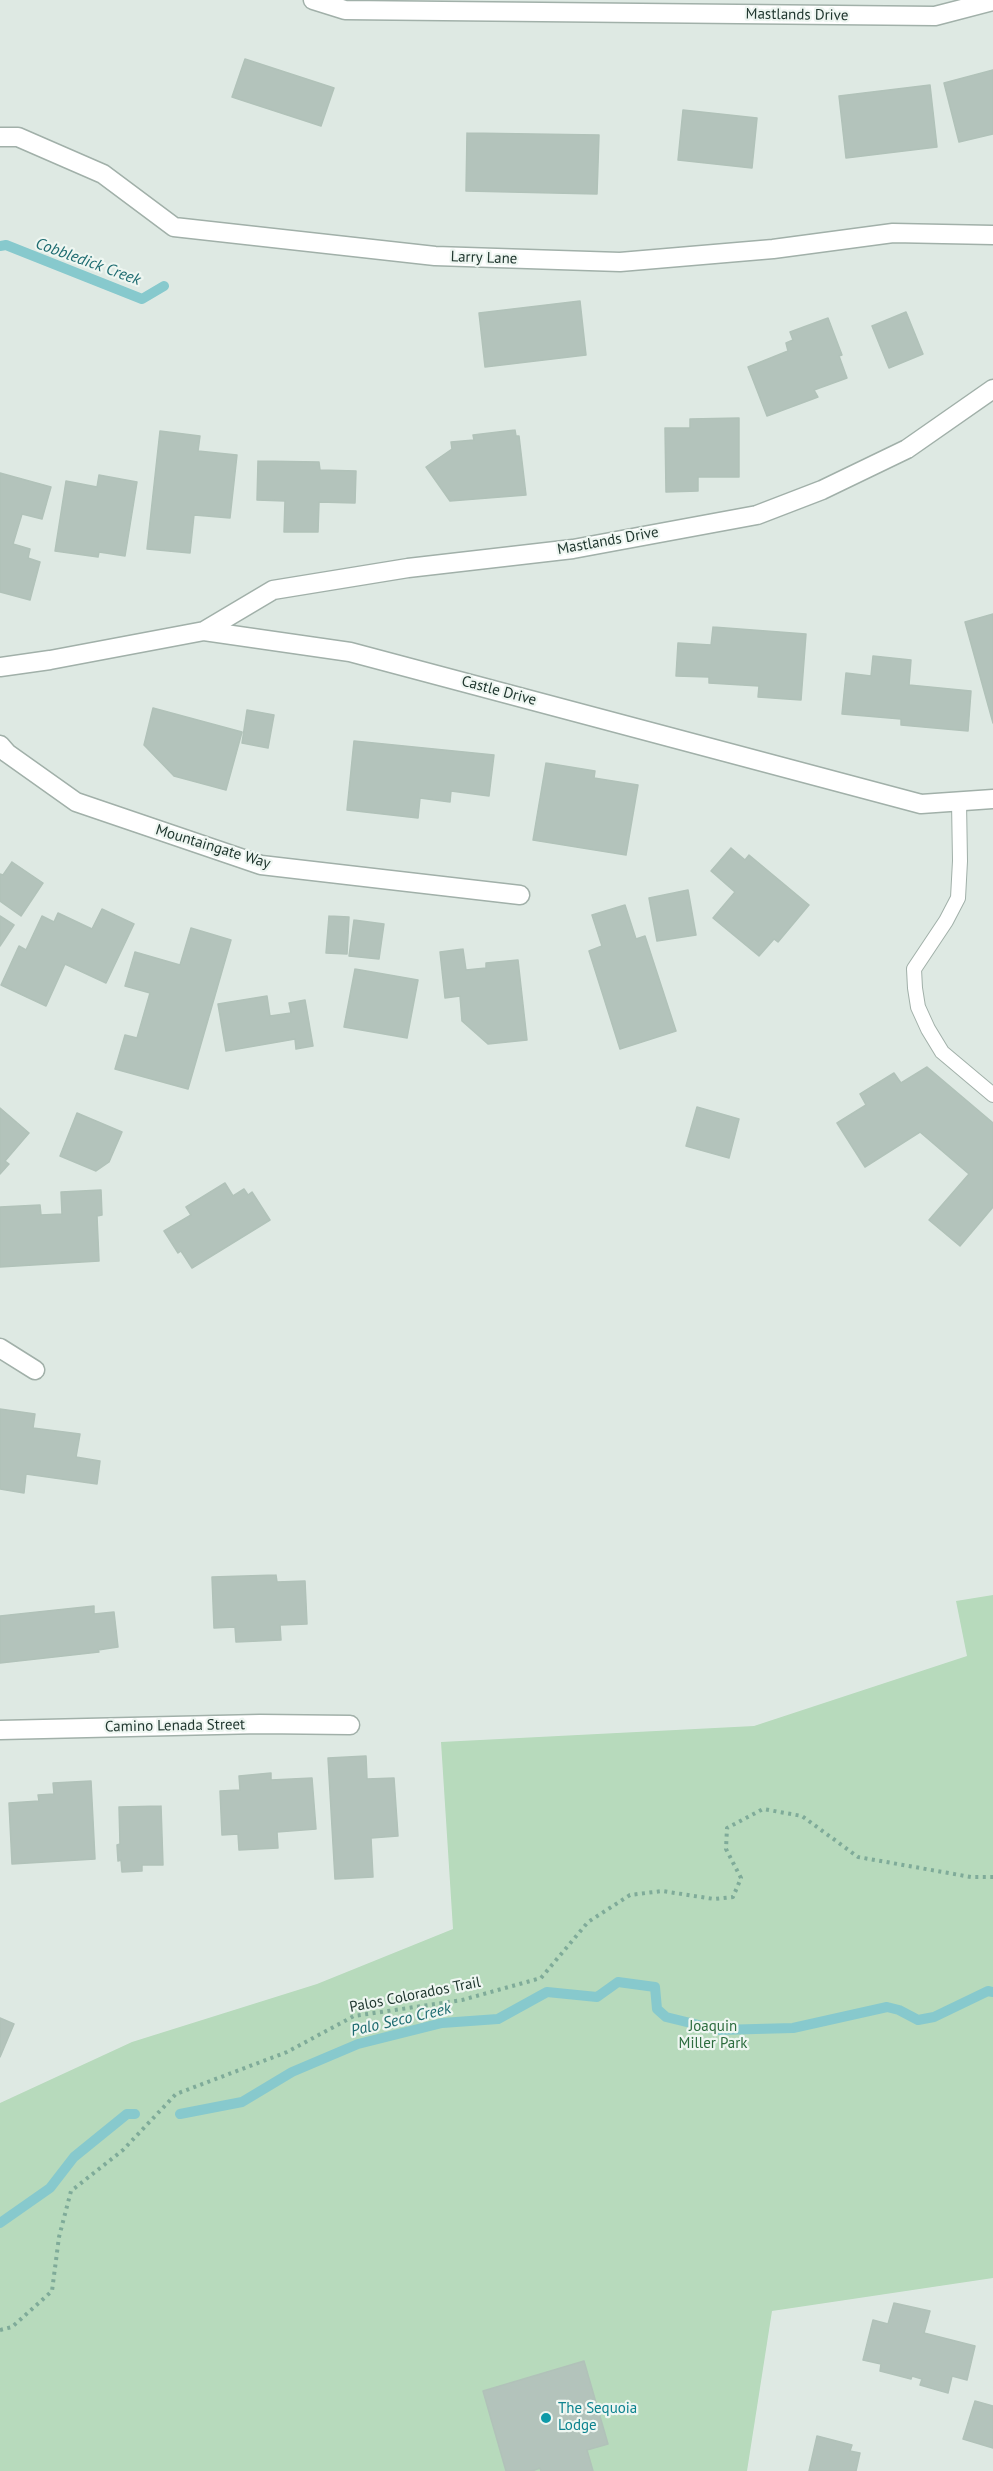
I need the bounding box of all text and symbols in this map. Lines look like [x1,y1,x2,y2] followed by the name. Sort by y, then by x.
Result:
[745,5,849,25] street label: Mastlands Drive
[33,234,143,290] water label: Cobbledick Creek
[450,248,518,268] street label: Larry Lane
[556,523,660,559] street label: Mastlands Drive
[460,672,538,710] street label: Castle Drive
[153,821,273,873] street label: Mountaingate Way
[105,1716,245,1736] street label: Camino Lenada Street
[348,1973,482,2017] street label: Palos Colorados Trail
[349,1999,453,2041] water label: Palo Seco Creek
[679,2018,747,2053] park label: Joaquin Miller Park
[558,2400,637,2435] place label: The Sequoia Lodge
[539,2411,553,2425] marker: The Sequoia Lodge

